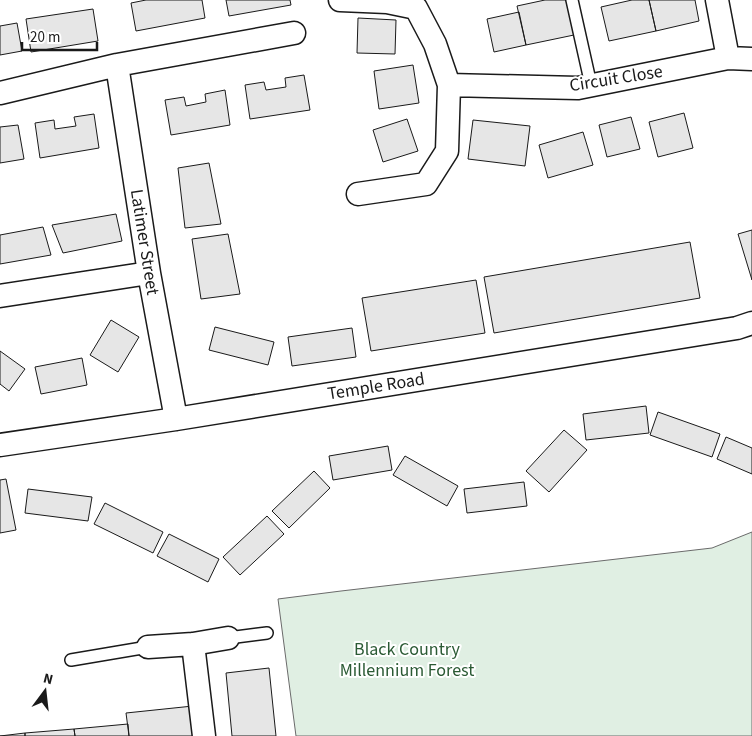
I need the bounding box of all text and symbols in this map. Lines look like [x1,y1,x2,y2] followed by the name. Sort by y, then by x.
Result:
[22,20,98,52] scale bar
[30,27,60,48] text: 20 m
[568,59,664,98] street label: Circuit Close
[124,187,165,297] street label: Latimer Street
[326,366,426,407] street label: Temple Road
[340,637,474,683] park label: Black Country Millennium Forest
[20,666,70,716] north arrow
[41,669,55,690] text: N

